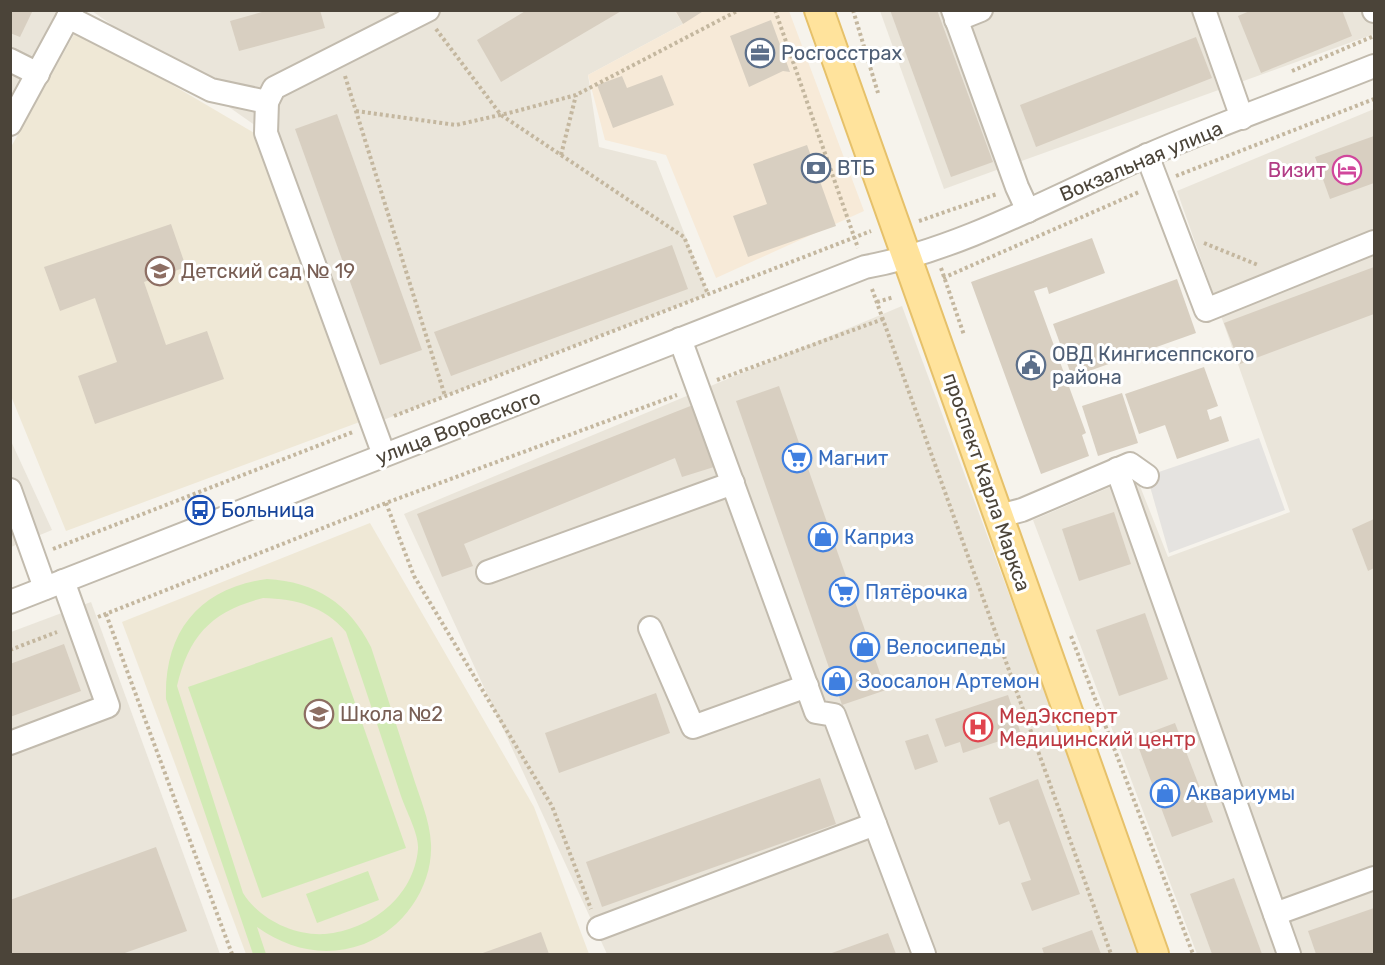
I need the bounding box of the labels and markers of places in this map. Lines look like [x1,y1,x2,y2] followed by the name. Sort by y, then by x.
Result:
[744,37,776,69] office icon: Росгосстрах
[781,41,903,65] place label: Росгосстрах
[800,152,832,184] bank icon: ВТБ
[1331,154,1363,186] hotel icon: Визит
[837,156,875,180] place label: ВТБ
[1268,158,1326,182] place label: Визит
[144,255,176,287] school or university icon: Детский сад № 19
[181,259,355,283] place label: Детский сад № 19
[1052,342,1254,389] place label: ОВД Кингисеппского района
[1015,349,1047,381] public building icon: ОВД Кингисеппского района
[781,442,813,474] supermarket icon: Магнит
[818,446,888,470] place label: Магнит
[184,494,216,526] bus stop icon: Больница
[221,498,314,522] place label: Больница
[807,521,839,553] shop icon: Каприз
[844,525,914,549] place label: Каприз
[828,576,860,608] supermarket icon: Пятёрочка
[865,580,968,604] place label: Пятёрочка
[849,631,881,663] shop icon: Велосипеды
[886,635,1006,659] place label: Велосипеды
[821,665,853,697] shop icon: Зоосалон Артемон
[858,669,1040,693] place label: Зоосалон Артемон
[303,698,335,730] school or university icon: Школа №2
[340,702,443,726] place label: Школа №2
[999,704,1196,751] place label: МедЭксперт Медицинский центр
[962,711,994,743] hospital icon: МедЭксперт Медицинский центр
[1149,777,1181,809] shop icon: Аквариумы
[1186,781,1295,805] place label: Аквариумы

